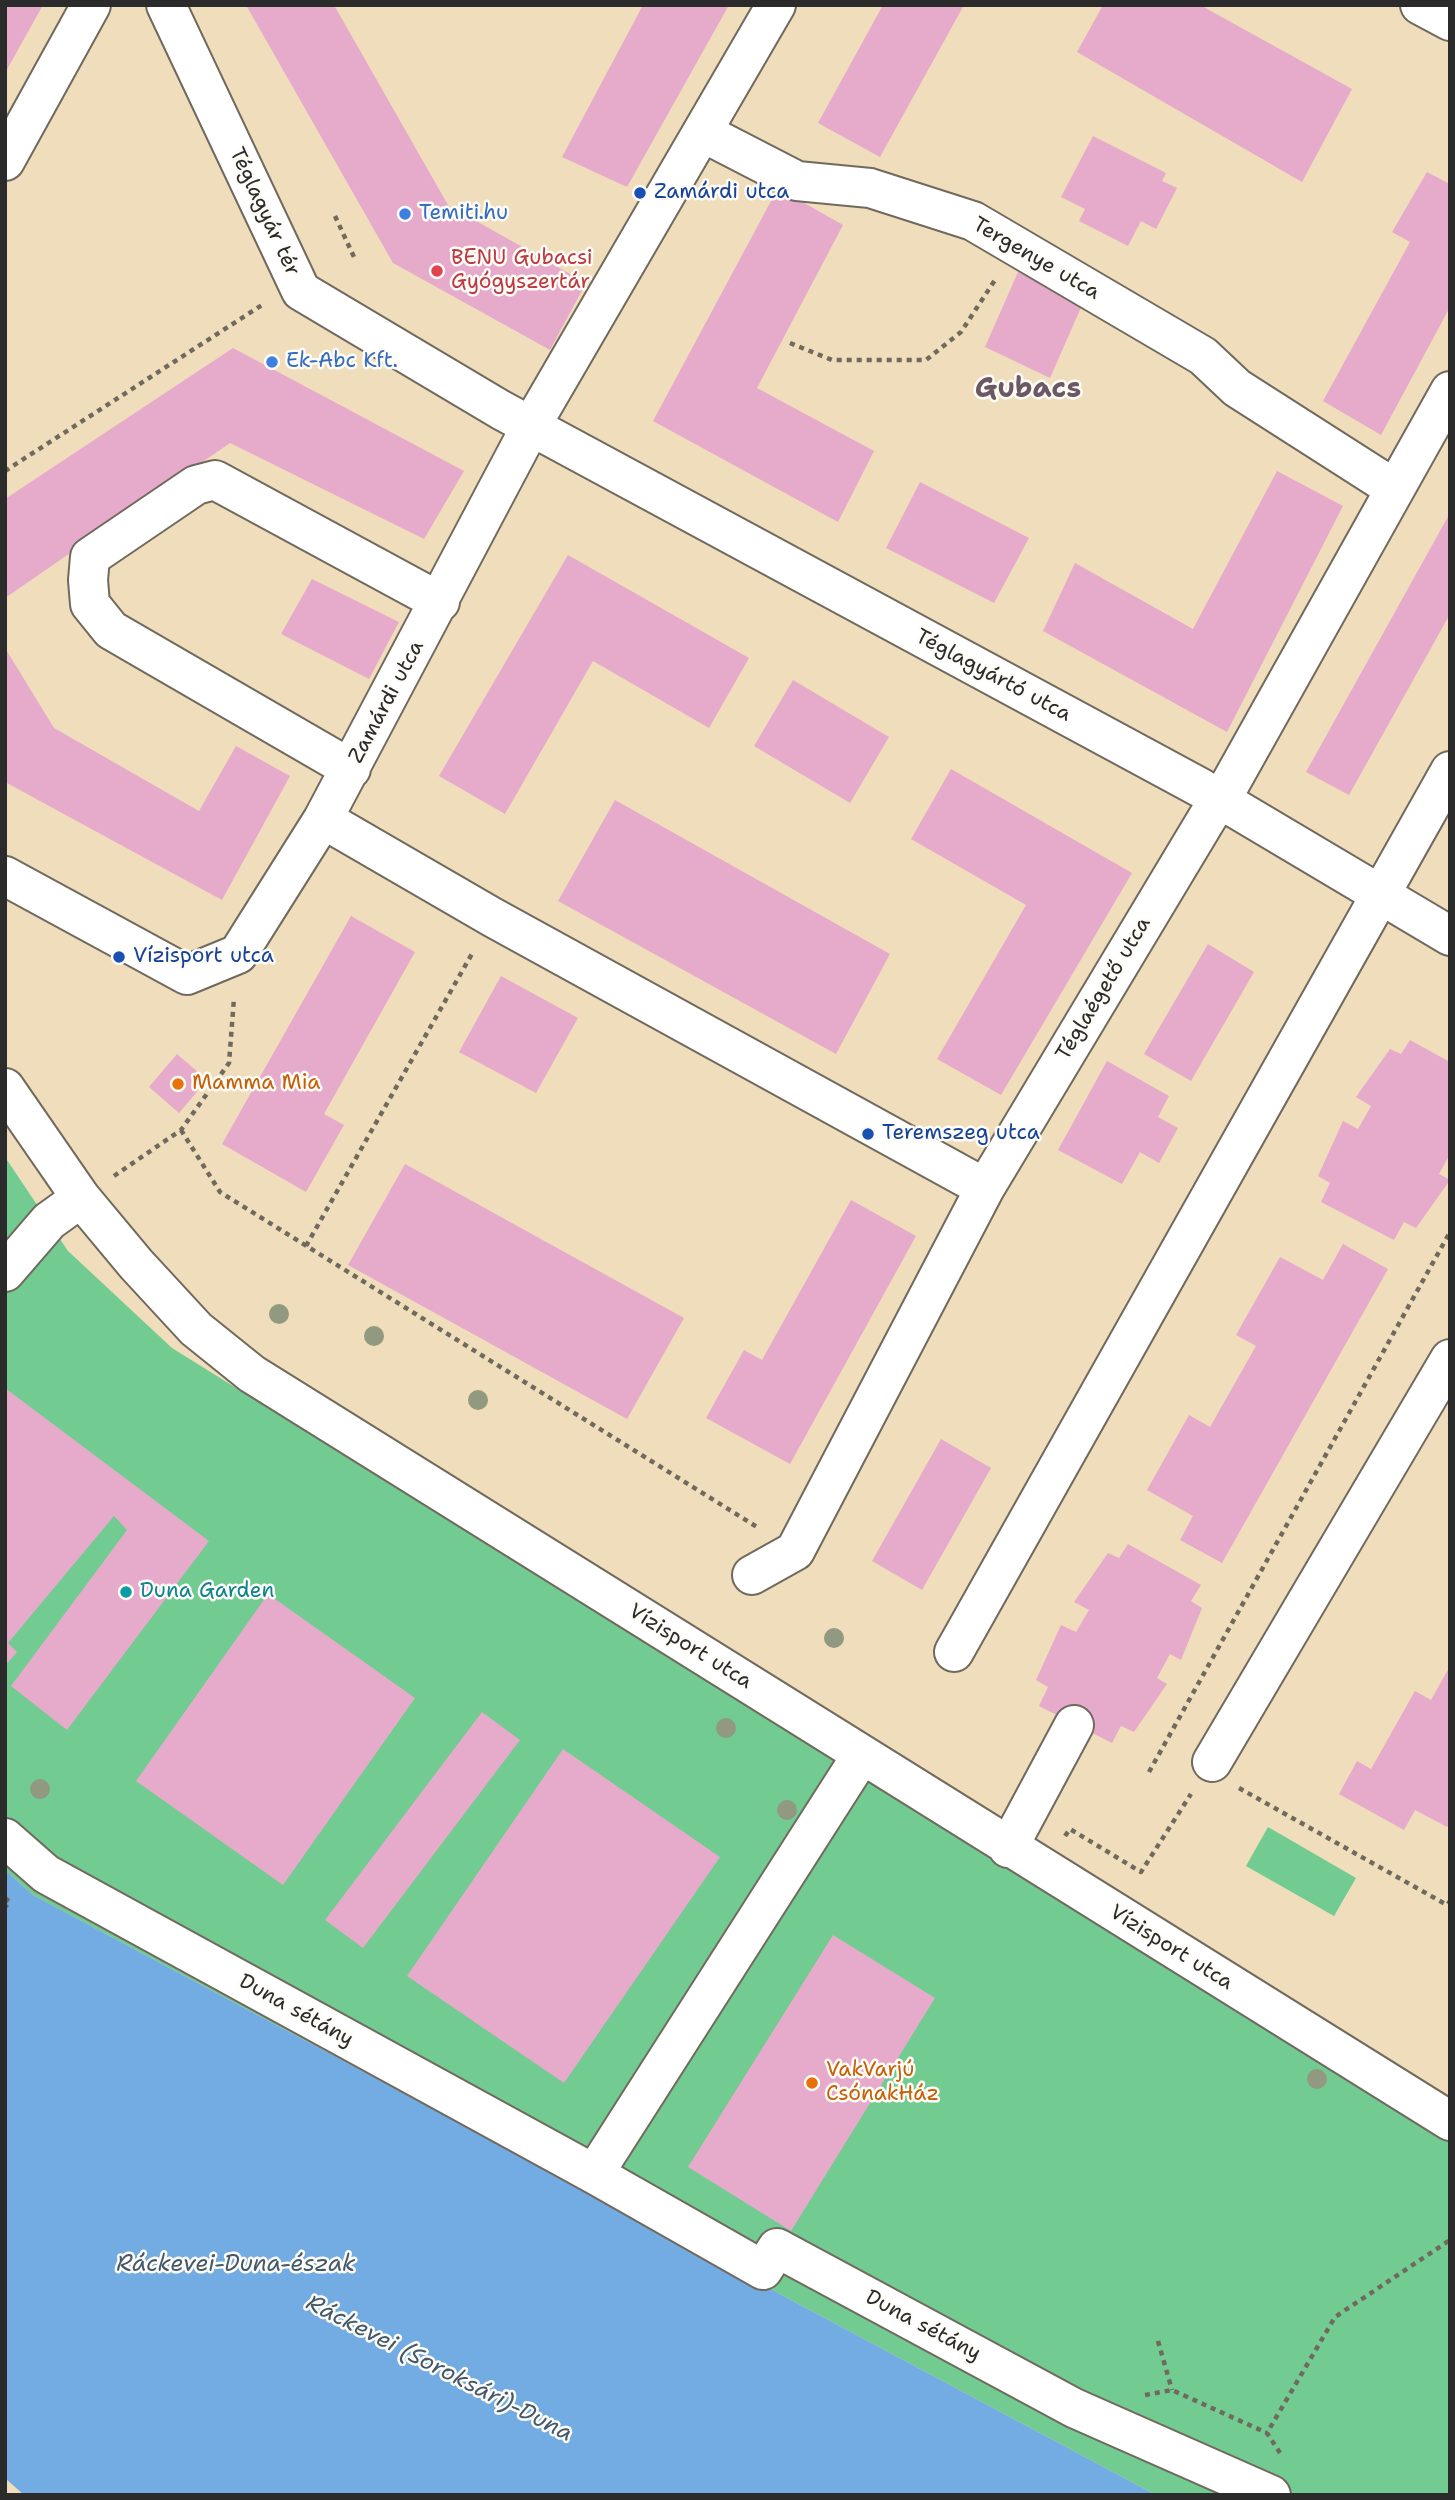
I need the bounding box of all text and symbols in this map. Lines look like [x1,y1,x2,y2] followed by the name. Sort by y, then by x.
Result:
[223,144,305,280] street label: Téglagyár tér
[654,180,789,206] place label: Zamárdi utca
[632,185,648,201] marker: Zamárdi utca
[419,201,508,227] place label: Temiti.hu
[397,206,413,222] marker: Temiti.hu
[968,212,1104,306] street label: Tergenye utca
[451,246,593,296] place label: BENU Gubacsi Gyógyszertár
[429,263,445,279] marker: BENU Gubacsi Gyógyszertár
[286,349,398,375] place label: Ek-Abc Kft.
[264,354,280,370] marker: Ek-Abc Kft.
[975,373,1081,407] district label: Gubacs
[911,624,1075,728] street label: Téglagyártó utca
[344,636,430,768] street label: Zamárdi utca
[1051,913,1157,1065] street label: Téglaégető utca
[133,944,274,970] place label: Vízisport utca
[111,949,127,965] marker: Vízisport utca
[192,1071,320,1097] place label: Mamma Mia
[170,1076,186,1092] marker: Mamma Mia
[882,1121,1040,1147] place label: Teremszeg utca
[860,1126,876,1142] marker: Teremszeg utca
[140,1579,274,1605] place label: Duna Garden
[118,1584,134,1600] marker: Duna Garden
[624,1599,756,1695] street label: Vízisport utca
[1105,1900,1237,1996] street label: Vízisport utca
[234,1969,358,2053] street label: Duna sétány
[826,2058,939,2108] place label: VakVarjú CsónakHáz
[804,2075,820,2091] marker: VakVarjú CsónakHáz
[116,2251,356,2279] water label: Ráckevei-Duna-észak
[861,2285,985,2367] street label: Duna sétány
[301,2290,577,2448] water label: Ráckevei (Soroksári)-Duna

